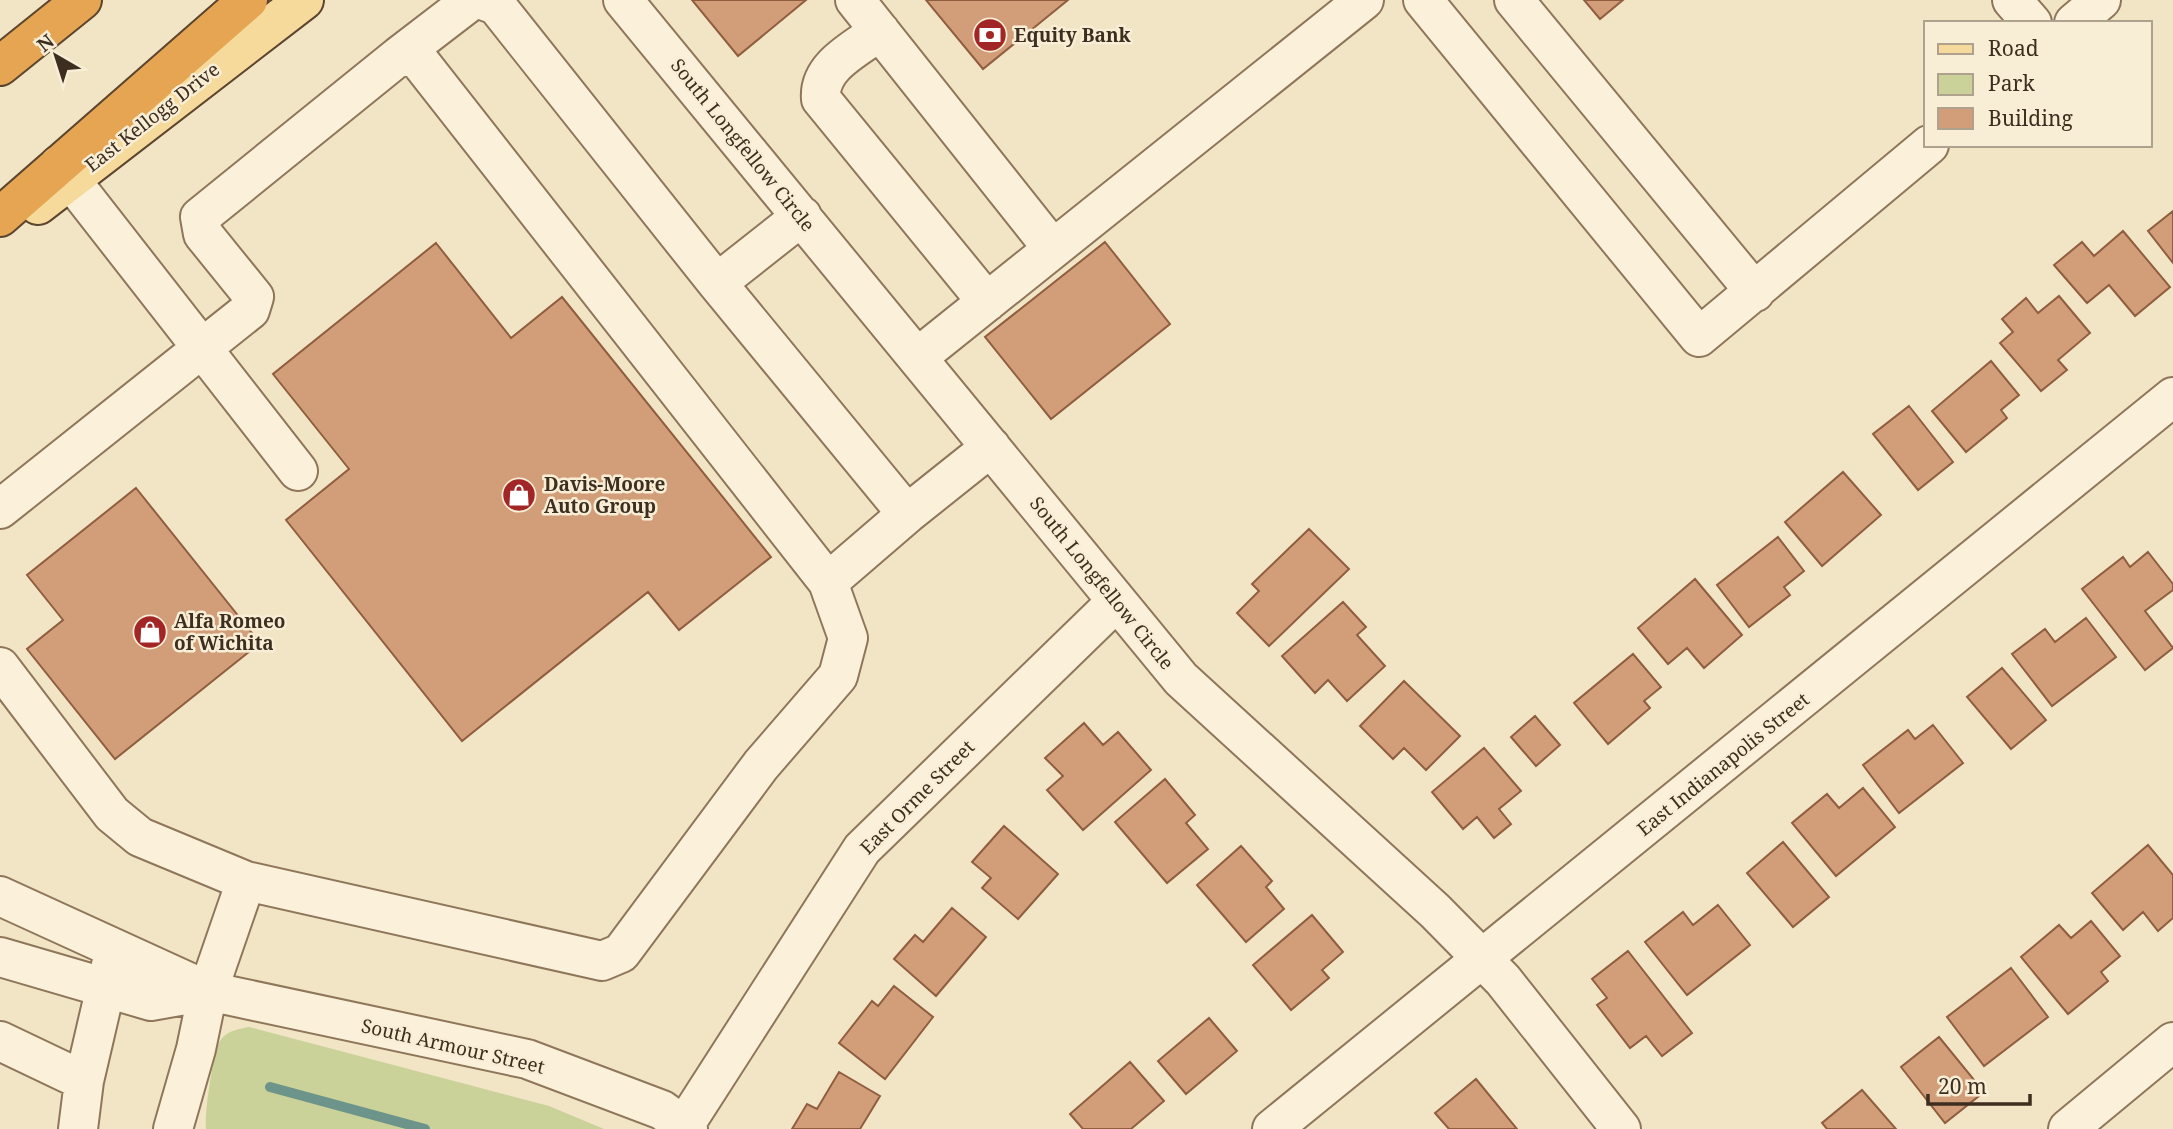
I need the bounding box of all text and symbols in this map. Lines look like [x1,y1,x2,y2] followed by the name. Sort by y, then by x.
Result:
[971,16,1009,54] bank icon: Equity Bank
[21,21,91,91] north arrow
[1924,21,2152,147] legend
[1014,22,1132,48] place label: Equity Bank
[31,28,59,58] text: N
[1988,34,2039,62] text: Road
[665,53,821,237] street label: South Longfellow Circle
[79,56,225,178] street label: East Kellogg Drive
[1988,69,2035,97] text: Park
[1988,104,2073,132] text: Building
[544,471,666,519] place label: Davis-Moore Auto Group
[500,476,538,514] shop icon: Davis-Moore Auto Group
[1024,491,1180,675] street label: South Longfellow Circle
[174,608,286,656] place label: Alfa Romeo of Wichita
[131,613,169,651] shop icon: Alfa Romeo of Wichita
[1631,686,1815,842] street label: East Indianapolis Street
[854,734,980,860] street label: East Orme Street
[359,1012,547,1080] street label: South Armour Street
[1928,1062,2030,1106] scale bar
[1938,1072,1987,1100] text: 20 m

